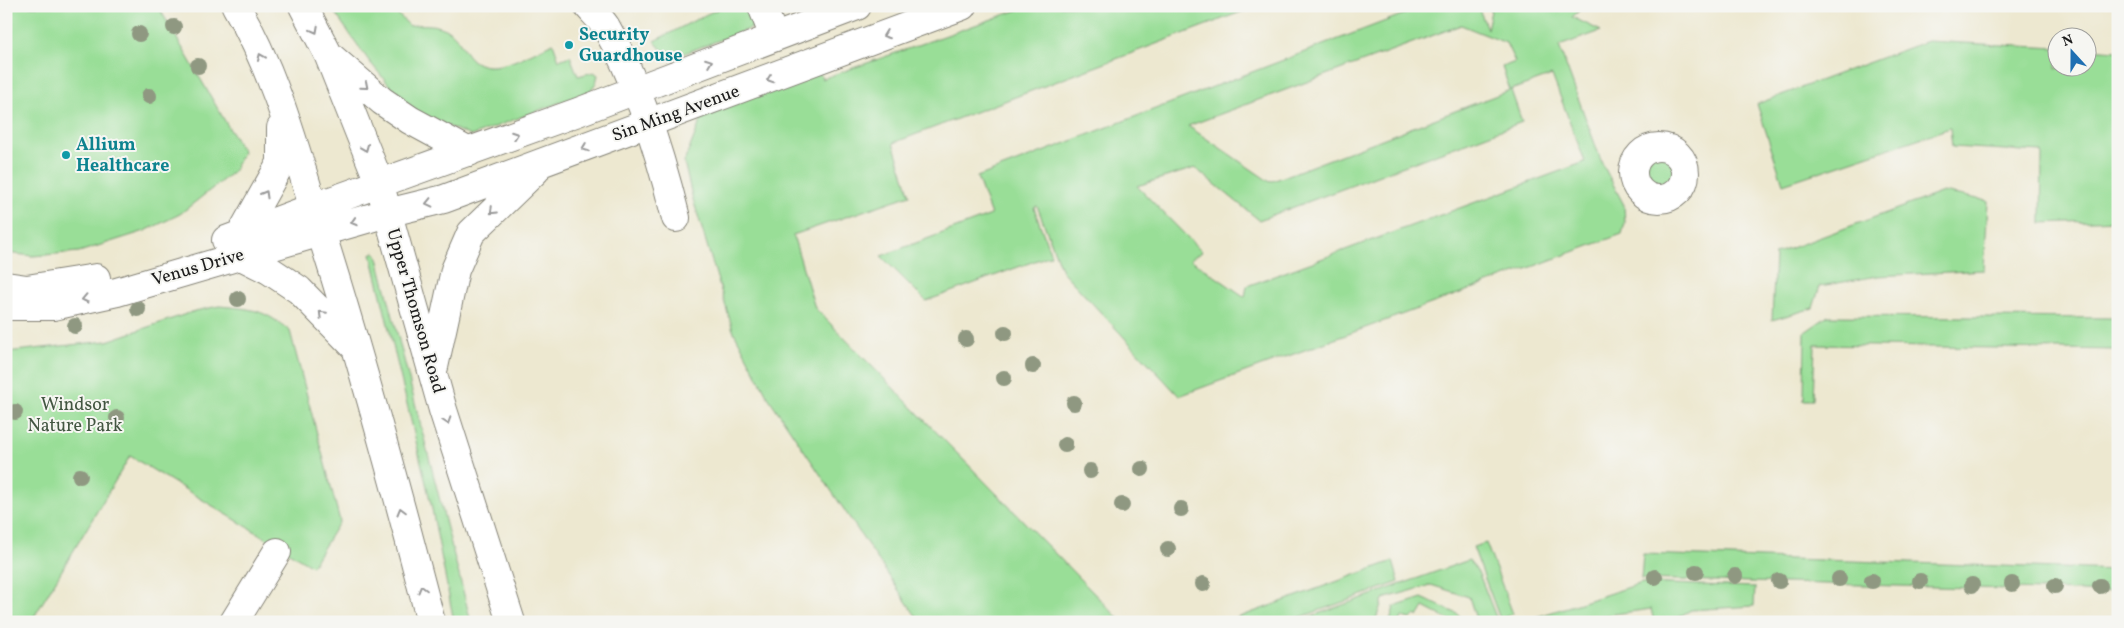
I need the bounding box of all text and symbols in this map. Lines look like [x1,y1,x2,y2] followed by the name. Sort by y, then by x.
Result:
[579,23,682,69] place label: Security Guardhouse
[309,25,319,34] one-way arrow
[2046,28,2096,78] north arrow
[882,29,890,39] one-way arrow
[2060,31,2076,52] text: N
[563,39,575,51] marker: Security Guardhouse
[257,53,267,62] one-way arrow
[704,58,713,68] one-way arrow
[766,73,775,83] one-way arrow
[609,79,743,149] street label: Sin Ming Avenue
[359,80,368,89] one-way arrow
[510,131,519,141] one-way arrow
[76,133,169,179] place label: Allium Healthcare
[581,142,590,152] one-way arrow
[359,143,370,152] one-way arrow
[60,149,72,161] marker: Allium Healthcare
[258,190,268,199] one-way arrow
[424,197,433,208] one-way arrow
[490,205,499,214] one-way arrow
[351,217,359,227] one-way arrow
[379,226,451,396] street label: Upper Thomson Road
[149,243,247,293] street label: Venus Drive
[80,293,89,303] one-way arrow
[319,311,328,320] one-way arrow
[28,393,123,439] park label: Windsor Nature Park
[441,416,451,424] one-way arrow
[396,507,407,516] one-way arrow
[417,584,428,593] one-way arrow

